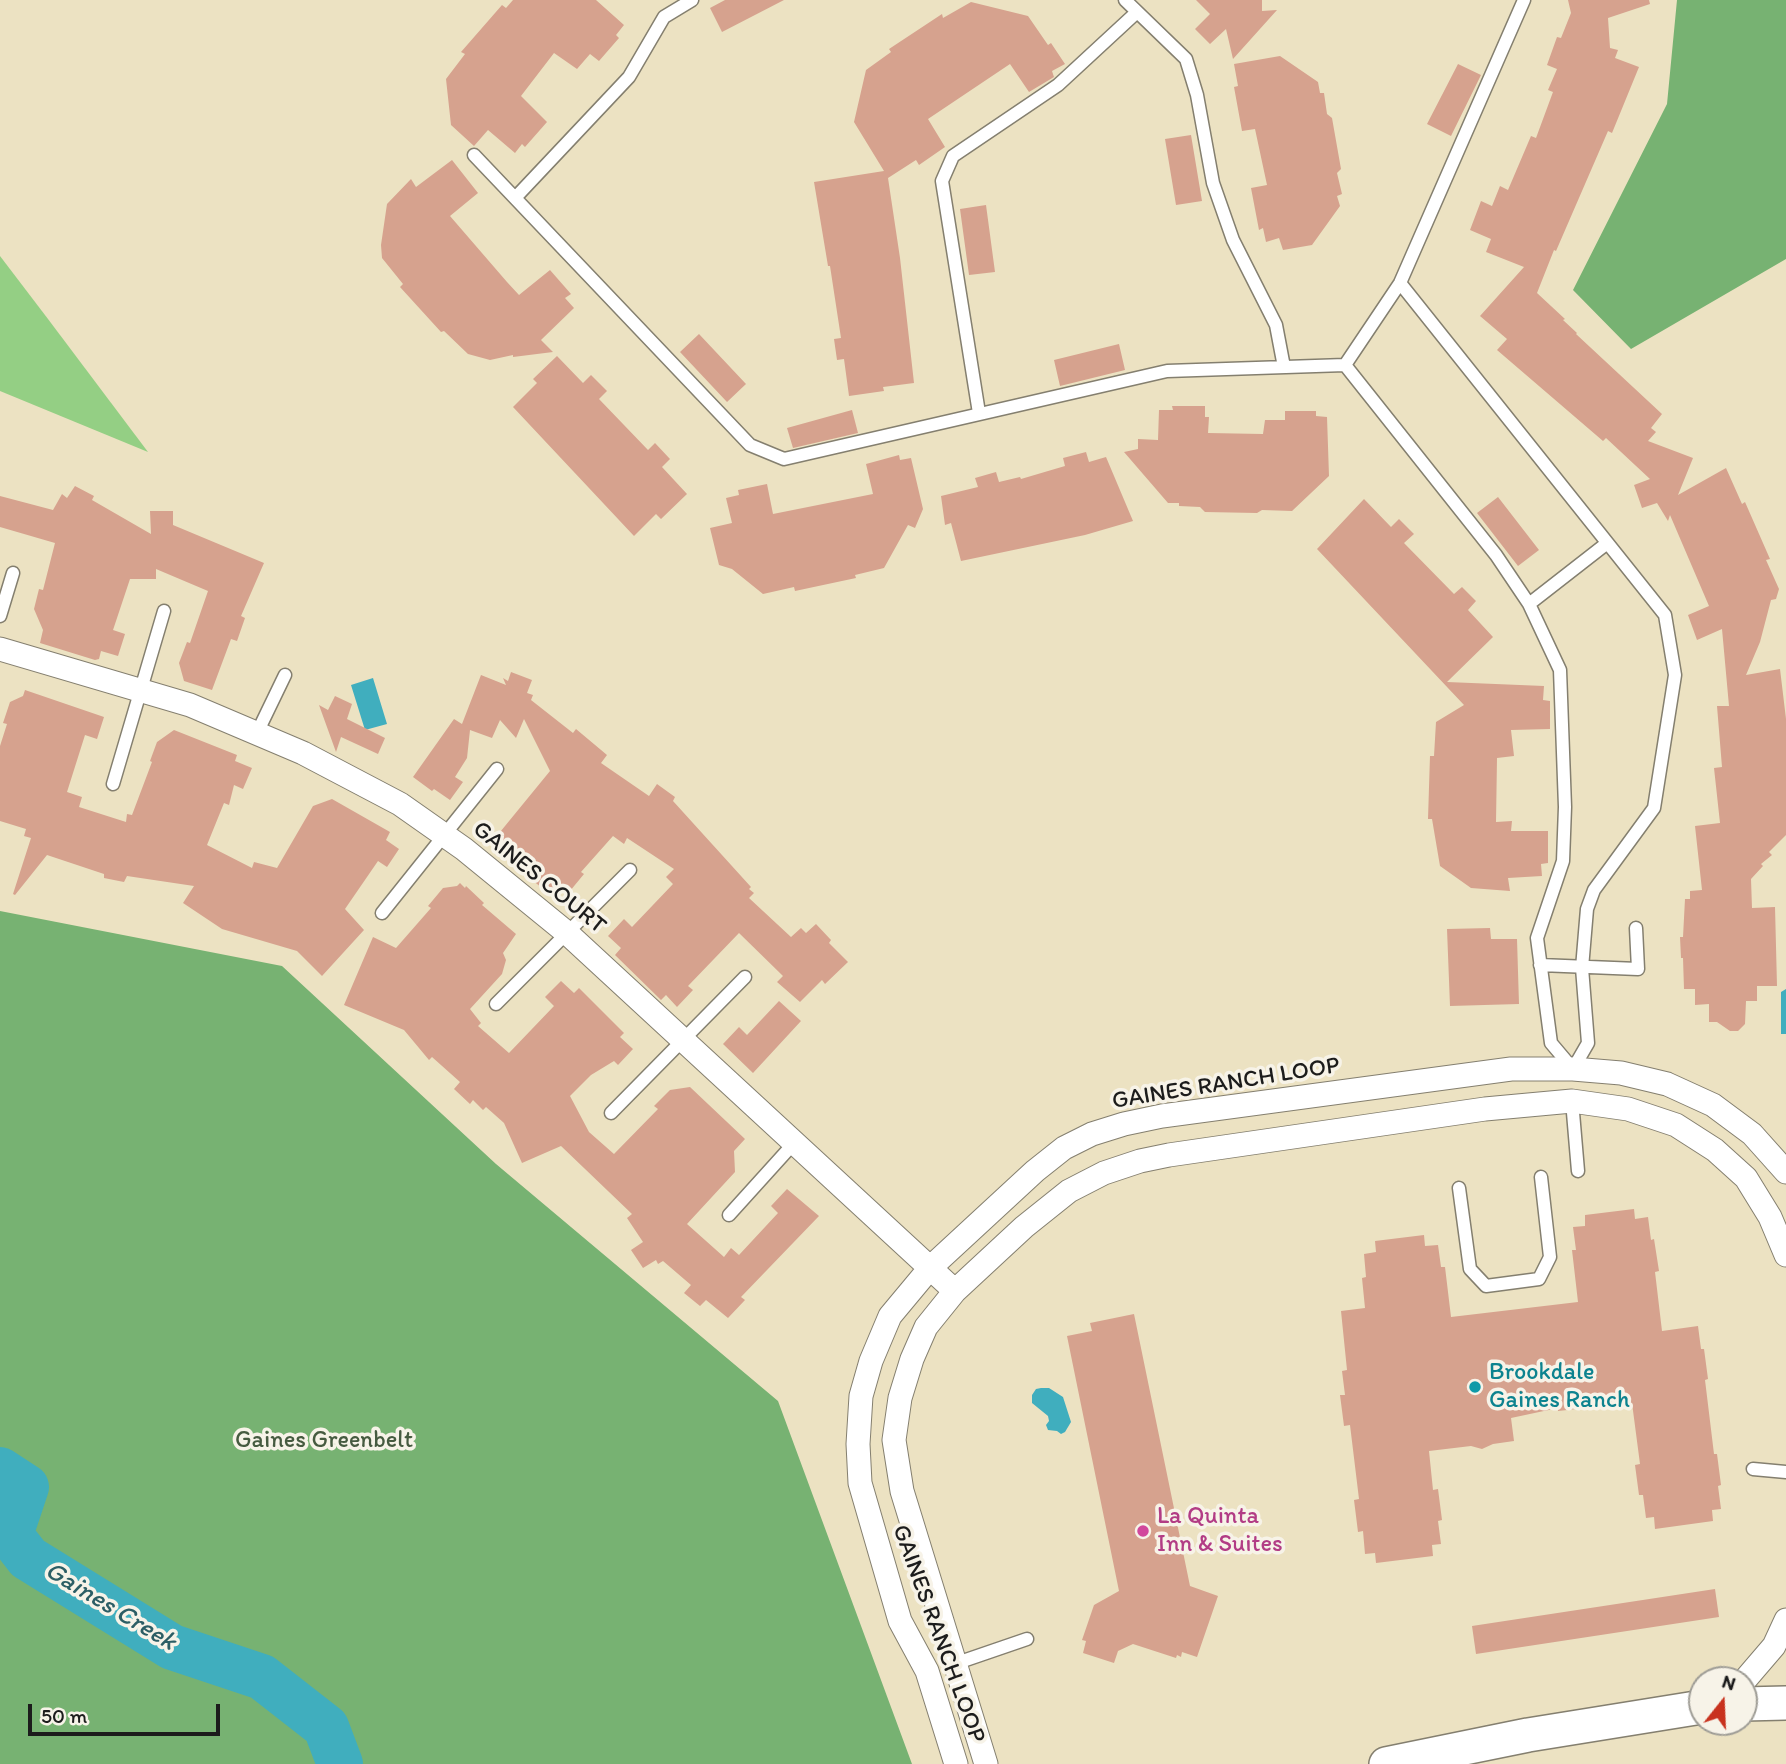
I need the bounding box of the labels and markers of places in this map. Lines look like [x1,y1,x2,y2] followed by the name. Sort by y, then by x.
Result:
[1489,1359,1630,1415] place label: Brookdale Gaines Ranch
[1467,1379,1483,1395] marker: Brookdale Gaines Ranch
[1157,1503,1283,1559] place label: La Quinta Inn & Suites
[1135,1523,1151,1539] marker: La Quinta Inn & Suites

